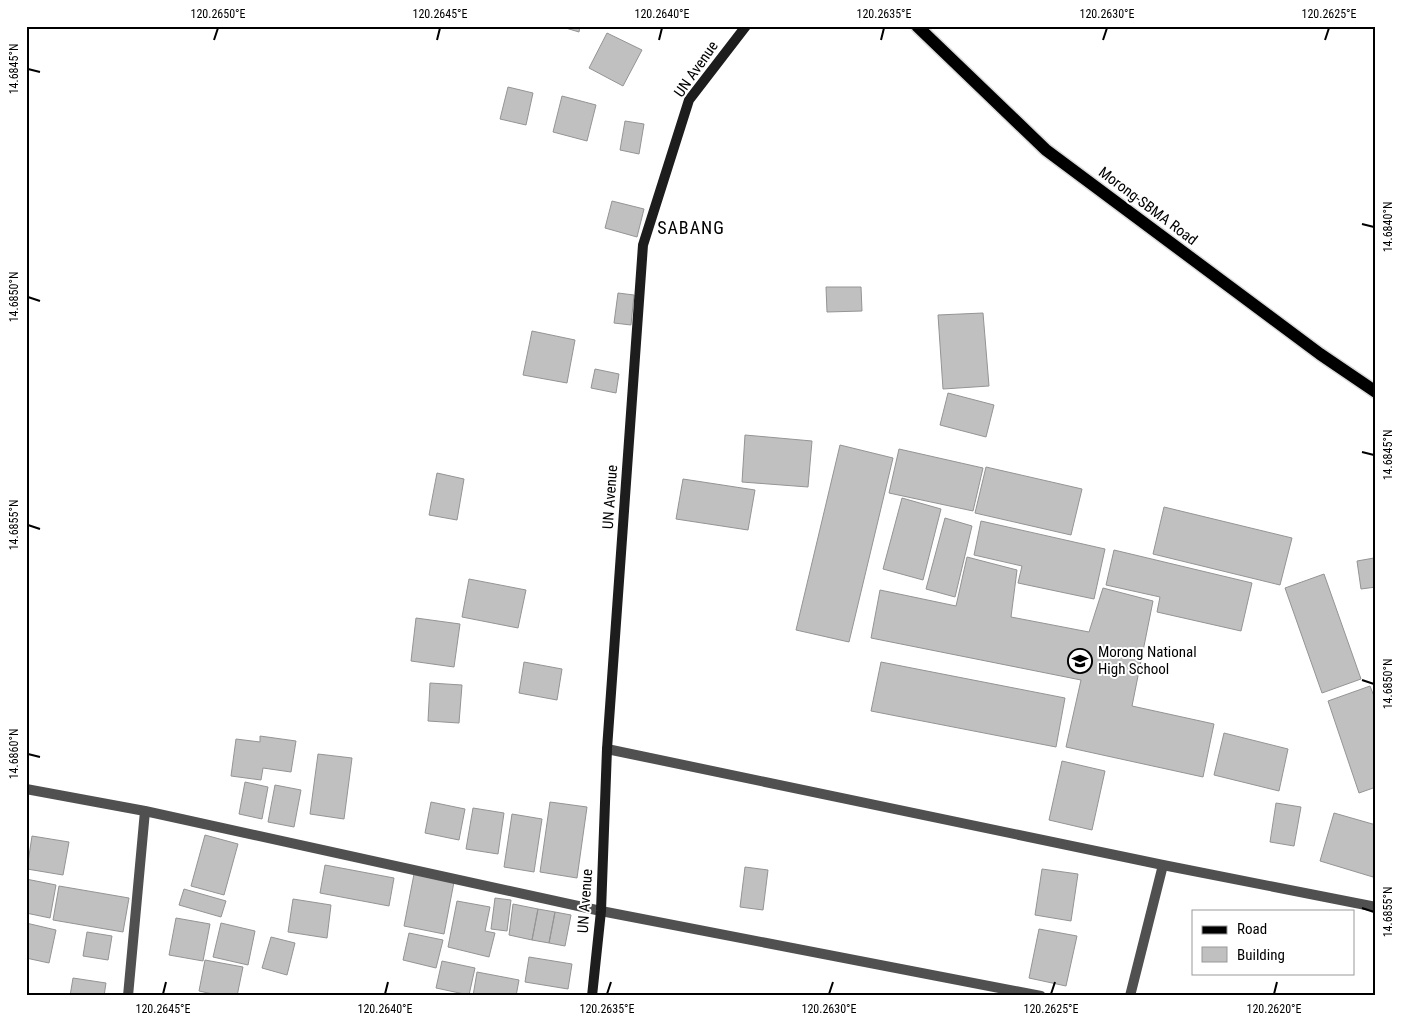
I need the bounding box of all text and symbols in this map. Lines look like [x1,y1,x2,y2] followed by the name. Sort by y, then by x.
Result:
[190,7,246,21] text: 120.2650°E
[412,7,468,21] text: 120.2645°E
[634,7,690,21] text: 120.2640°E
[856,7,912,21] text: 120.2635°E
[1079,7,1135,21] text: 120.2630°E
[1301,7,1357,21] text: 120.2625°E
[670,37,722,101] street label: UN Avenue
[7,44,21,94] text: 14.6845°N
[1095,163,1201,249] street label: Morong-SBMA Road
[1381,202,1395,252] text: 14.6840°N
[657,217,725,238] district label: SABANG
[7,272,21,322] text: 14.6850°N
[1381,430,1395,480] text: 14.6845°N
[599,464,621,530] street label: UN Avenue
[7,500,21,550] text: 14.6855°N
[1098,643,1197,678] place label: Morong National High School
[1067,648,1093,674] school or university icon: Morong National High School
[1381,659,1395,709] text: 14.6850°N
[7,729,21,779] text: 14.6860°N
[574,868,596,934] street label: UN Avenue
[1381,887,1395,937] text: 14.6855°N
[1192,910,1354,974] legend
[1237,920,1267,938] text: Road
[1237,946,1285,964] text: Building
[135,1002,191,1016] text: 120.2645°E
[357,1002,413,1016] text: 120.2640°E
[579,1002,635,1016] text: 120.2635°E
[801,1002,857,1016] text: 120.2630°E
[1023,1002,1079,1016] text: 120.2625°E
[1246,1002,1302,1016] text: 120.2620°E

